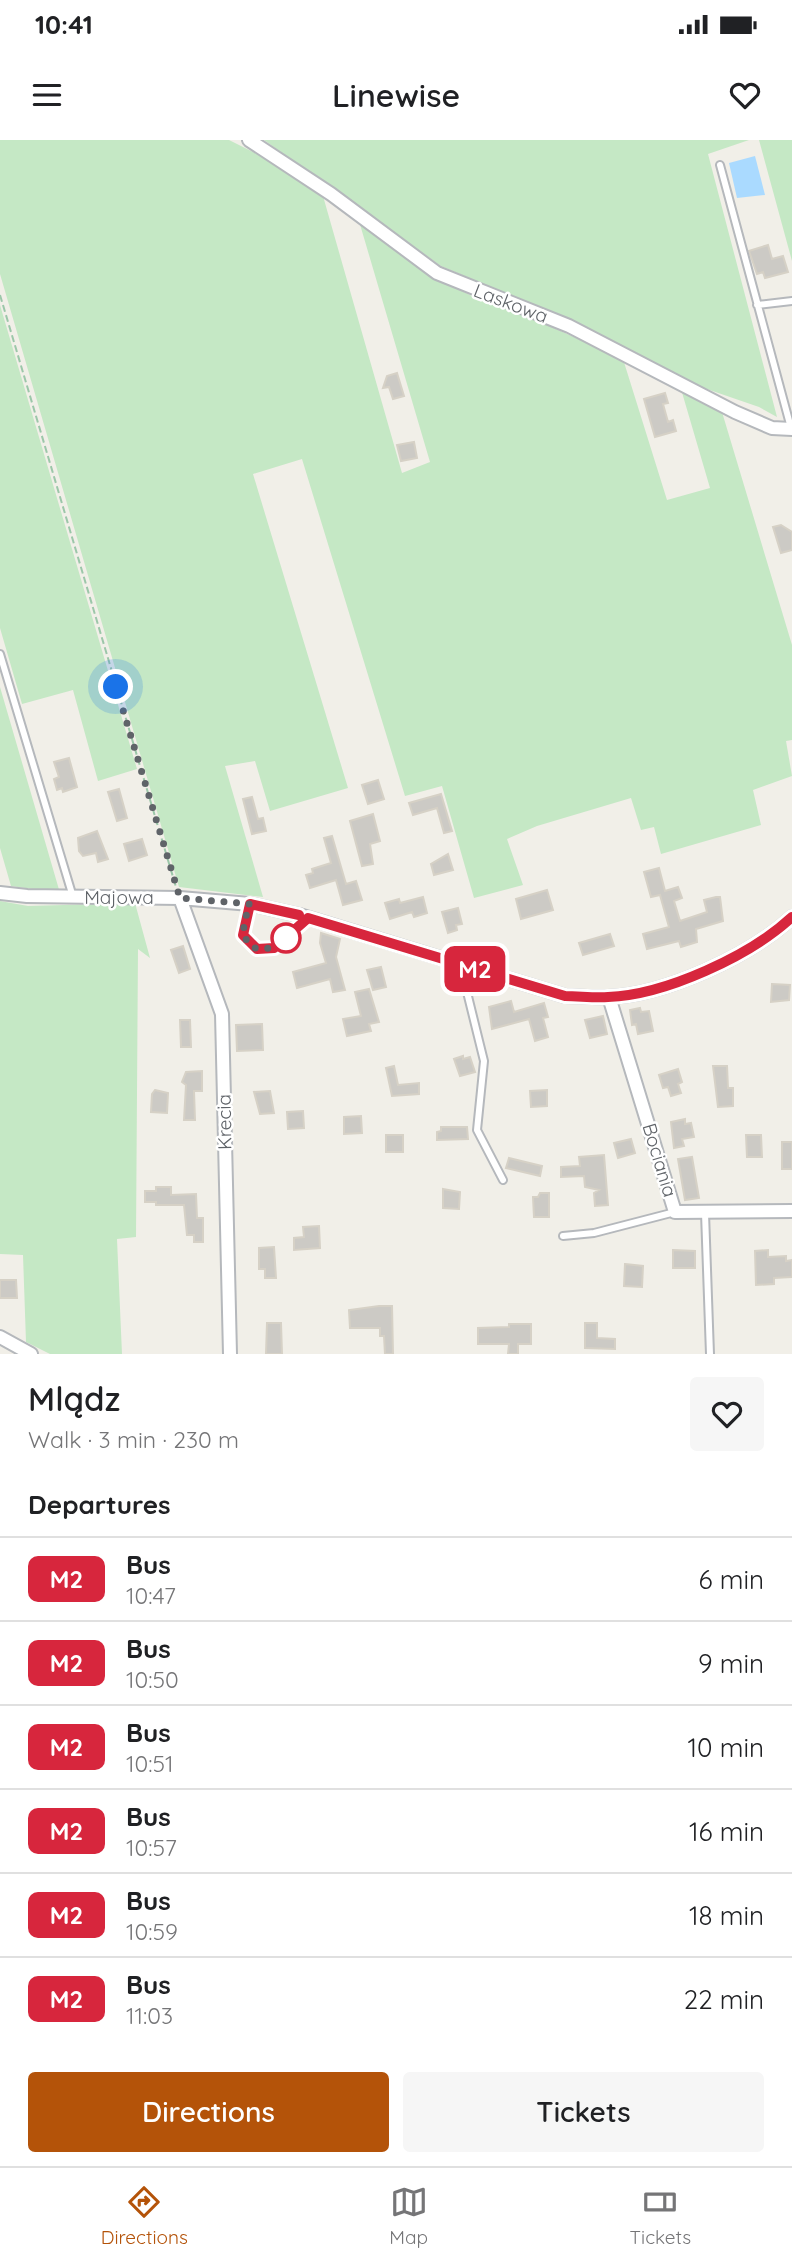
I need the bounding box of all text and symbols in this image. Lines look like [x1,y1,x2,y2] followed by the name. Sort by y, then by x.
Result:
[35,8,93,41] text: 10:41
[332,75,460,115] text: Linewise
[28,76,66,114] icon: menu
[726,76,764,114] icon: heart
[470,278,552,328] street label: Laskowa
[98,669,133,704] your location
[84,885,154,909] street label: Majowa
[271,923,301,953] unlabelled marker
[444,946,506,992] line badge: M2
[458,954,492,984] text: M2
[212,1094,236,1150] street label: Krecia
[637,1120,683,1200] street label: Bociania
[690,1377,764,1451] button: heart
[28,1378,120,1419] text: Mlądz
[28,1425,239,1454] text: Walk · 3 min · 230 m
[28,1488,171,1521] text: Departures
[126,1548,171,1581] text: Bus
[699,1563,764,1596] text: 6 min
[50,1564,83,1594] text: M2
[126,1581,176,1610] text: 10:47
[126,1632,171,1665] text: Bus
[698,1647,764,1680] text: 9 min
[50,1648,83,1678] text: M2
[126,1665,179,1694] text: 10:50
[126,1716,171,1749] text: Bus
[688,1731,764,1764] text: 10 min
[50,1732,83,1762] text: M2
[126,1749,174,1778] text: 10:51
[126,1800,171,1833] text: Bus
[689,1815,764,1848] text: 16 min
[50,1816,83,1846] text: M2
[126,1833,177,1862] text: 10:57
[126,1884,171,1917] text: Bus
[689,1899,764,1932] text: 18 min
[50,1900,83,1930] text: M2
[126,1917,178,1946] text: 10:59
[126,1968,171,2001] text: Bus
[684,1983,764,2016] text: 22 min
[50,1984,83,2014] text: M2
[126,2001,173,2030] text: 11:03
[28,2072,389,2152] button: Directions
[403,2072,764,2152] button: Tickets
[101,2183,188,2249] tab: Directions
[389,2183,428,2249] tab: Map
[630,2183,691,2249] tab: Tickets

